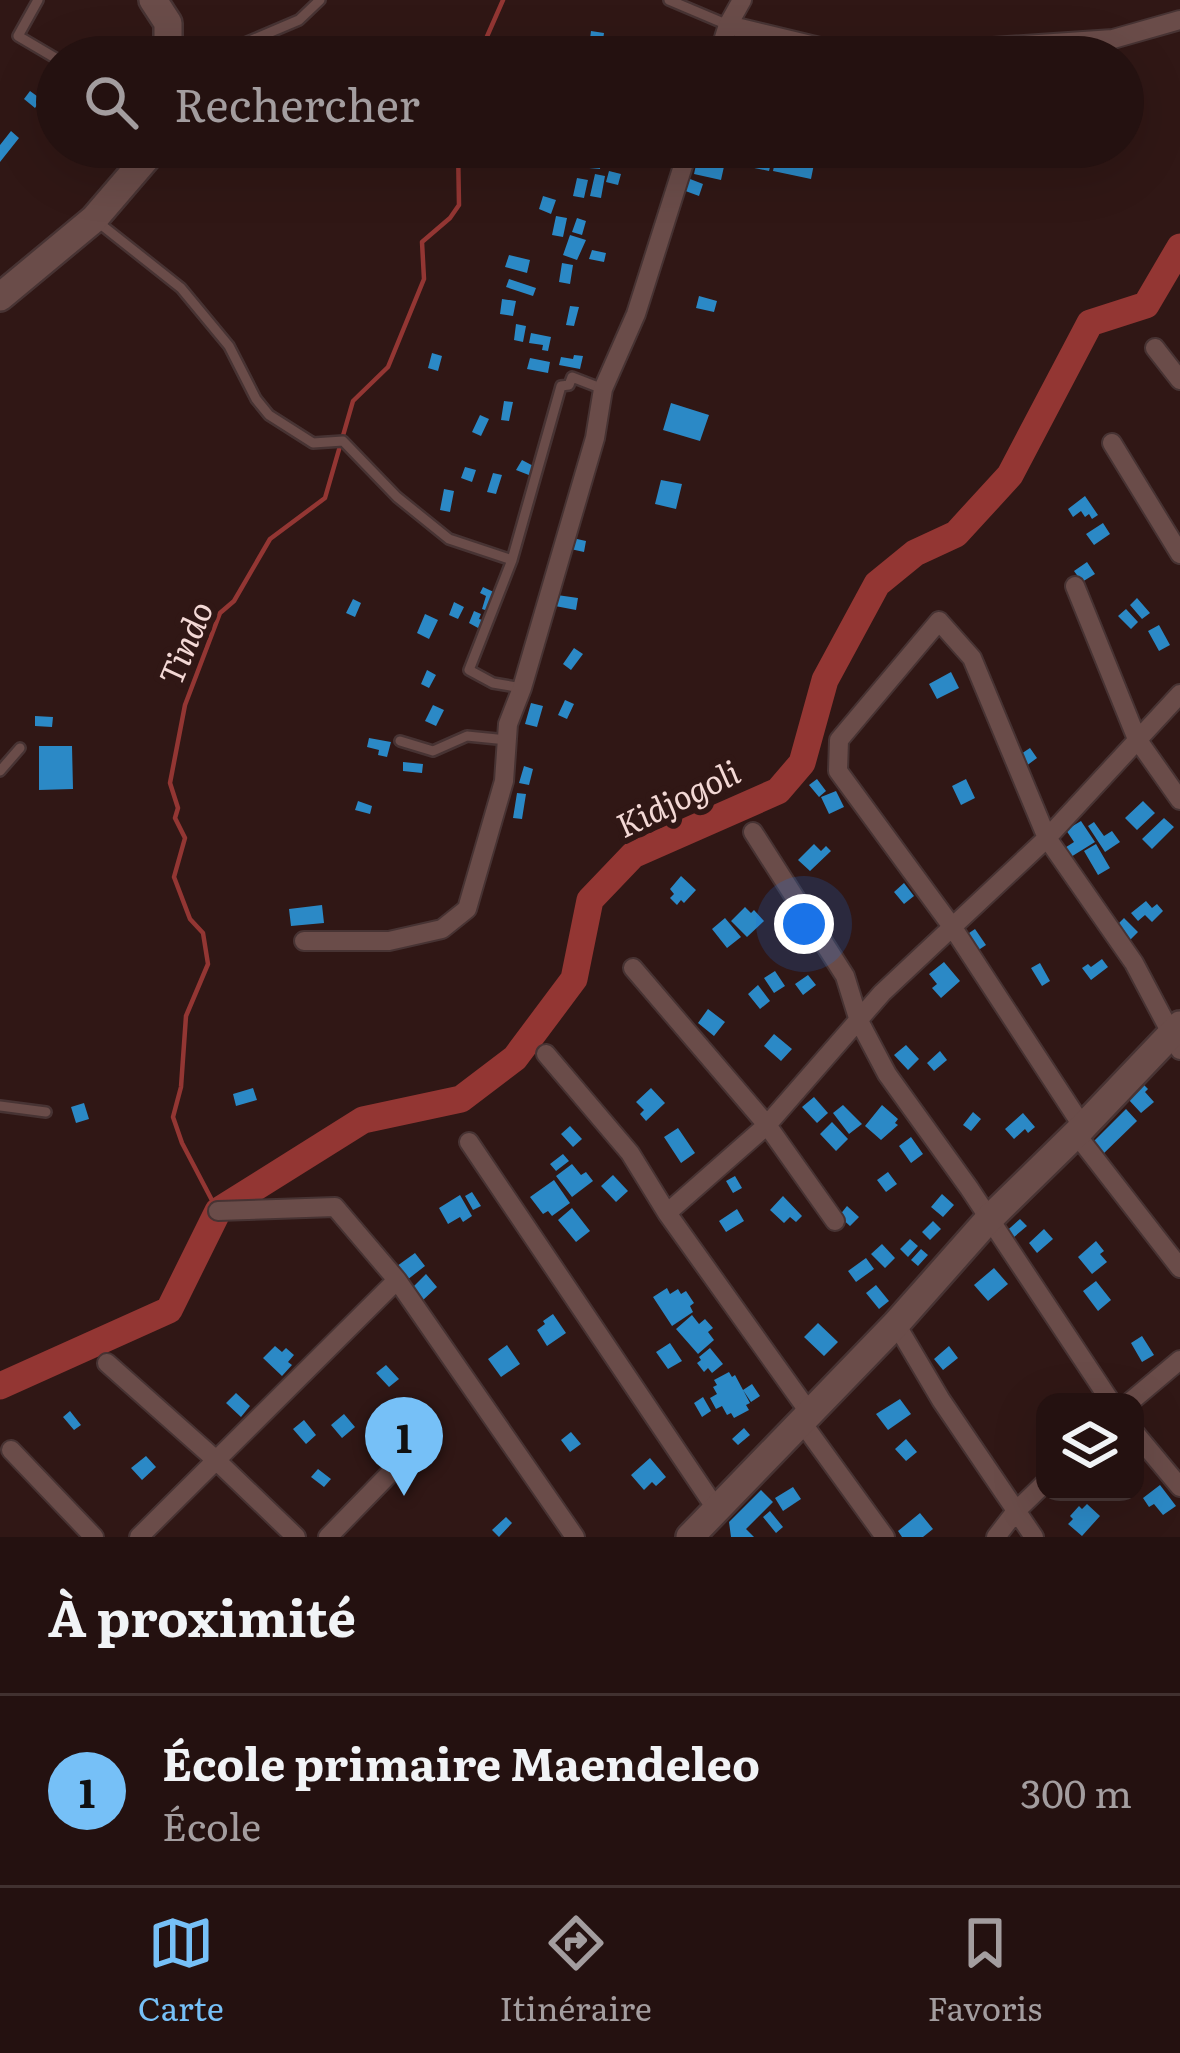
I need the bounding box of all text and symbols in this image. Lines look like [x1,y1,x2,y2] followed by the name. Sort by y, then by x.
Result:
[36,36,1144,168] search box
[78,69,144,135] icon: search
[174,69,420,136] text: Rechercher
[144,593,223,691] water label: Tindo
[607,746,747,848] water label: Kidjogoli
[774,894,834,954] your location
[1036,1393,1144,1501] map controls
[1036,1393,1144,1501] button: layers
[365,1397,443,1496] pin: 1
[48,1577,356,1653] text: À proximité
[162,1728,760,1795] text: École primaire Maendeleo
[79,1762,95,1820] text: 1
[1020,1762,1132,1820] text: 300 m
[162,1795,261,1853] text: École
[138,1910,224,2031] tab: Carte
[500,1910,652,2031] tab: Itinéraire
[928,1910,1042,2031] tab: Favoris

